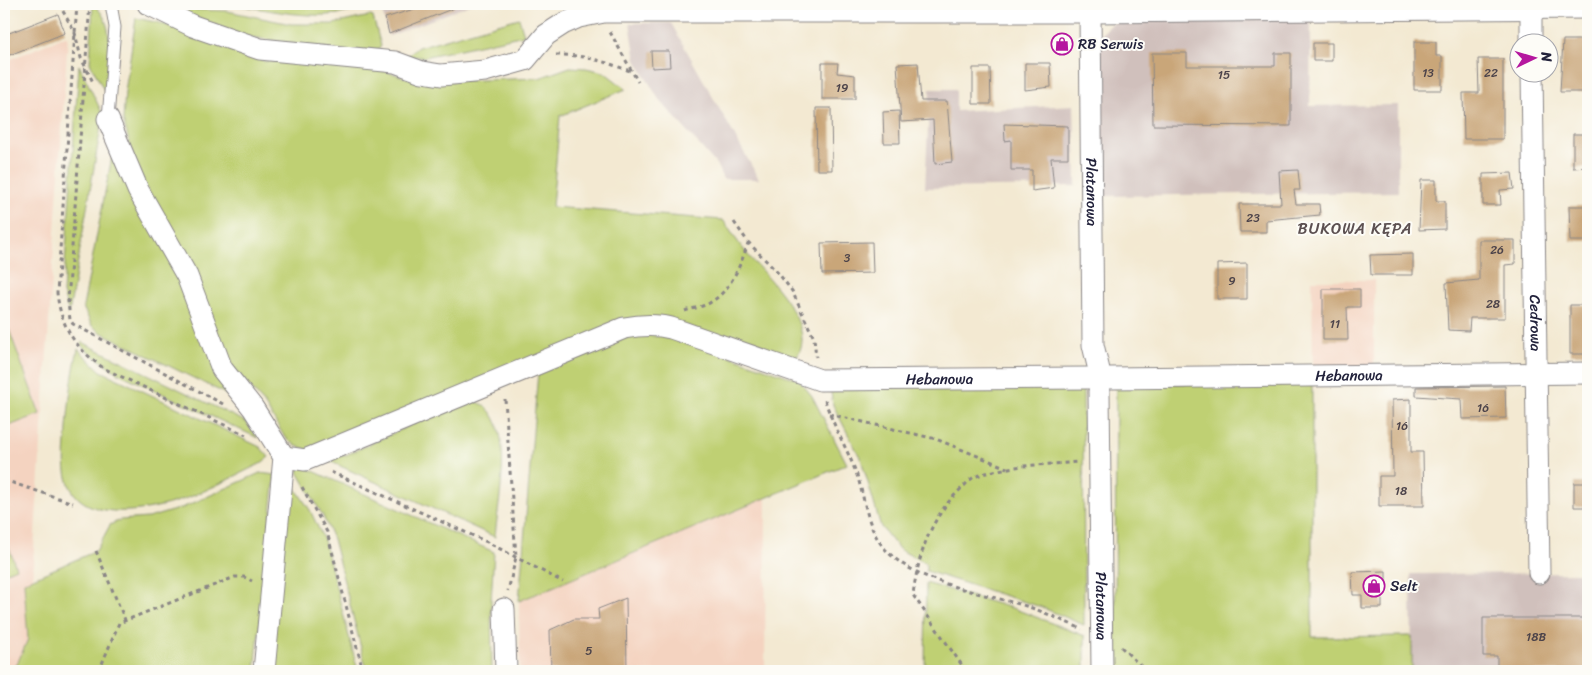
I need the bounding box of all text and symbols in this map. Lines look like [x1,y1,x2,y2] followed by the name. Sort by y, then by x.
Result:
[1078,31,1144,57] place label: RB Serwis
[1050,32,1074,56] shop icon: RB Serwis
[1510,32,1560,82] north arrow
[1533,50,1559,63] text: N
[1422,62,1434,84] house number: 13
[1484,62,1498,84] house number: 22
[1218,64,1230,86] house number: 15
[836,77,848,99] house number: 19
[1078,158,1105,227] street label: Platanowa
[1246,207,1260,229] house number: 23
[1298,214,1412,243] district label: BUKOWA KĘPA
[1490,239,1504,261] house number: 26
[844,247,851,269] house number: 3
[1228,270,1236,292] house number: 9
[1486,293,1500,315] house number: 28
[1522,294,1549,352] street label: Cedrowa
[1330,313,1340,335] house number: 11
[1315,362,1383,389] street label: Hebanowa
[905,366,974,392] street label: Hebanowa
[1477,397,1489,419] house number: 16
[1396,415,1408,437] house number: 16
[1395,480,1407,502] house number: 18
[1088,572,1115,641] street label: Platanowa
[1390,573,1418,599] place label: Selt
[1362,574,1386,598] shop icon: Selt
[1526,626,1546,648] house number: 18B
[585,640,593,662] house number: 5

